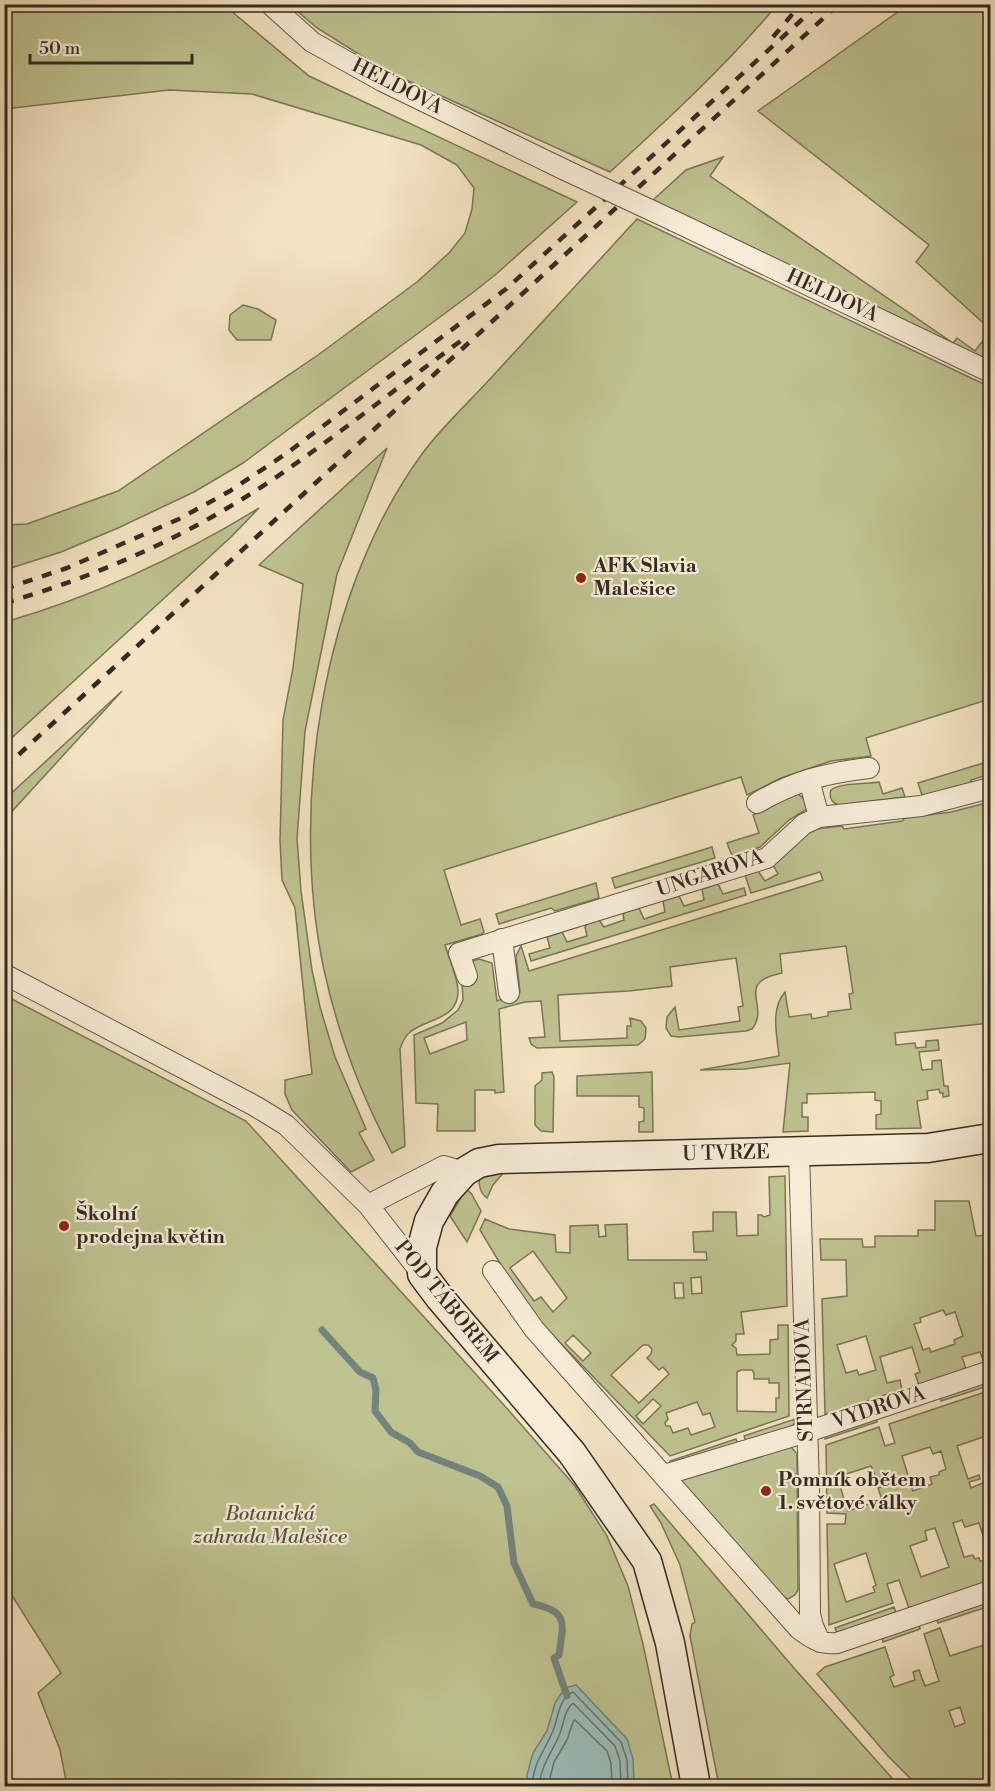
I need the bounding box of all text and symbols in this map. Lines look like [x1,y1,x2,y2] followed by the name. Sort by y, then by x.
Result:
[30,27,192,65] scale bar
[39,37,81,60] text: 50 m
[347,53,448,121] street label: HELDOVA
[782,264,883,329] street label: HELDOVA
[592,554,697,602] place label: AFK Slavia Malešice
[574,571,588,585] marker: AFK Slavia Malešice
[654,845,768,903] street label: UNGAROVA
[682,1140,770,1167] street label: U TVRZE
[76,1200,226,1250] place label: Školní prodejna květin
[57,1219,71,1233] marker: Školní prodejna květin
[389,1235,504,1369] street label: POD TÁBOREM
[790,1317,820,1442] street label: STRNADOVA
[828,1381,930,1435] street label: VYDROVA
[778,1468,926,1516] place label: Pomník obětem 1. světové války
[759,1484,773,1498] marker: Pomník obětem 1. světové války
[193,1502,348,1550] park label: Botanická zahrada Malešice

